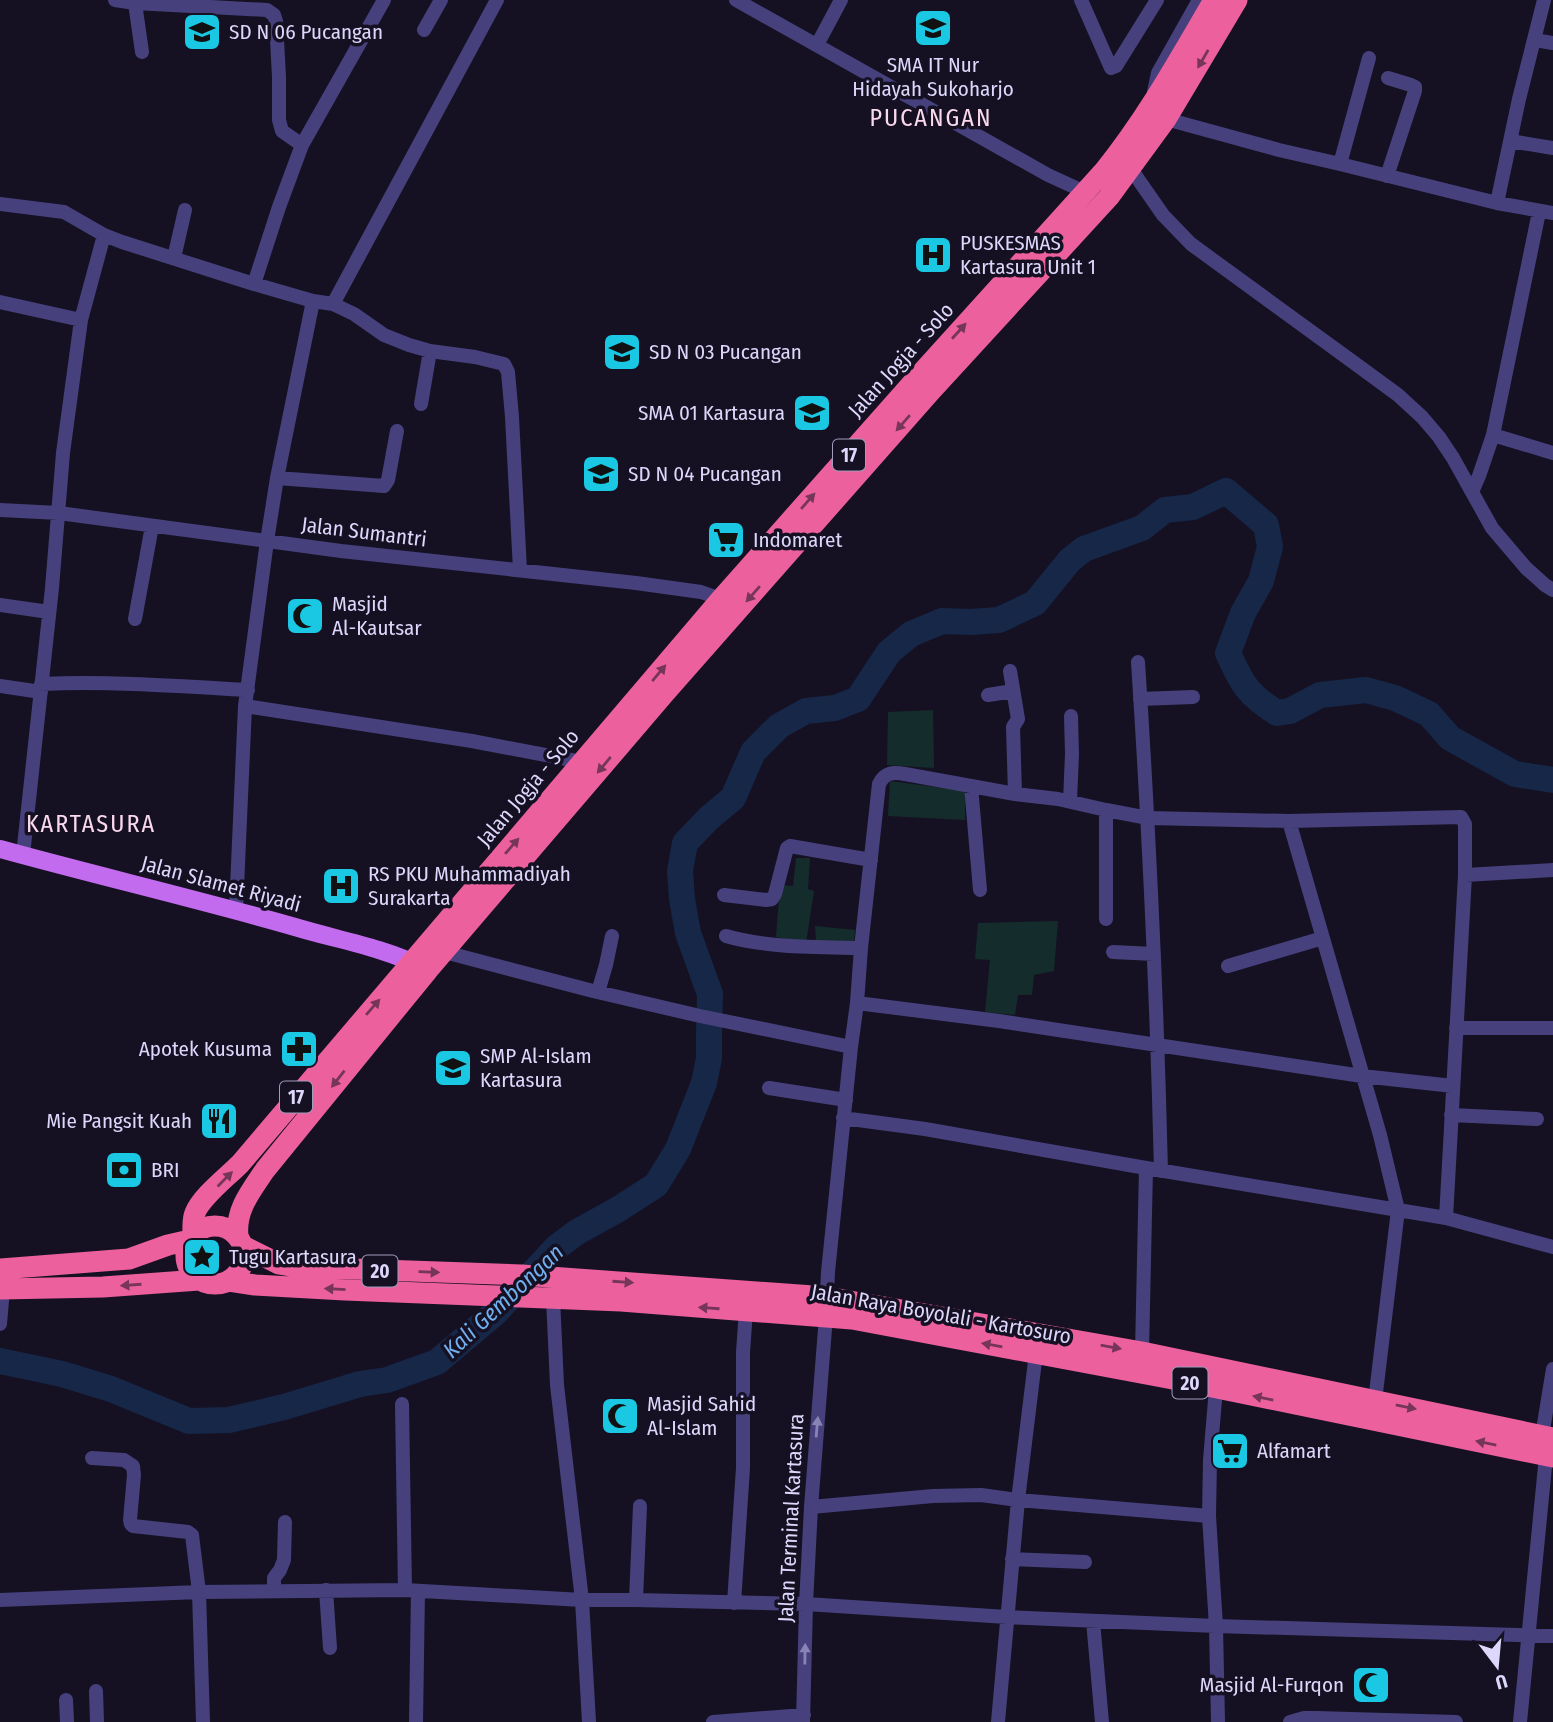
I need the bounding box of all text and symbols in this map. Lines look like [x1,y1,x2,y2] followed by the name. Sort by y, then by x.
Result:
[912,7,954,49] school or university icon: SMA IT Nur Hidayah Sukoharjo
[181,11,223,53] school or university icon: SD N 06 Pucangan
[229,19,383,45] place label: SD N 06 Pucangan
[1197,49,1209,69] one-way arrow
[852,52,1014,102] place label: SMA IT Nur Hidayah Sukoharjo
[870,104,993,132] district label: PUCANGAN
[960,230,1096,280] place label: PUSKESMAS Kartasura Unit 1
[912,234,954,276] hospital icon: PUSKESMAS Kartasura Unit 1
[843,297,959,423] street label: Jalan Jogja - Solo
[951,323,967,340] one-way arrow
[601,331,643,373] school or university icon: SD N 03 Pucangan
[649,339,802,365] place label: SD N 03 Pucangan
[791,392,833,434] school or university icon: SMA 01 Kartasura
[638,400,785,426] place label: SMA 01 Kartasura
[895,414,911,432] one-way arrow
[833,440,865,470] road number: 17
[580,453,622,495] school or university icon: SD N 04 Pucangan
[628,461,782,487] place label: SD N 04 Pucangan
[800,492,816,510] one-way arrow
[300,511,428,553] street label: Jalan Sumantri
[705,519,747,561] supermarket icon: Indomaret
[753,527,842,553] place label: Indomaret
[745,585,761,603] one-way arrow
[332,591,422,641] place label: Masjid Al-Kautsar
[284,595,326,637] mosque icon: Masjid Al-Kautsar
[651,664,667,682] one-way arrow
[471,724,585,852] street label: Jalan Jogja - Solo
[597,757,612,774] one-way arrow
[26,810,156,838] district label: KARTASURA
[504,837,520,855] one-way arrow
[138,850,304,918] street label: Jalan Slamet Riyadi
[368,861,571,911] place label: RS PKU Muhammadiyah Surakarta
[320,865,362,907] hospital icon: RS PKU Muhammadiyah Surakarta
[365,998,380,1015] one-way arrow
[278,1028,320,1070] pharmacy icon: Apotek Kusuma
[139,1036,272,1062] place label: Apotek Kusuma
[480,1043,592,1093] place label: SMP Al-Islam Kartasura
[432,1047,474,1089] school or university icon: SMP Al-Islam Kartasura
[331,1070,346,1088] one-way arrow
[280,1082,312,1112] road number: 17
[198,1100,240,1142] restaurant icon: Mie Pangsit Kuah
[46,1108,192,1134] place label: Mie Pangsit Kuah
[103,1149,145,1191] bank icon: BRI
[151,1157,179,1183] place label: BRI
[216,1171,232,1188] one-way arrow
[181,1236,223,1278] place icon: Tugu Kartasura
[437,1238,569,1364] water label: Kali Gembongan
[229,1244,357,1270] place label: Tugu Kartasura
[362,1256,398,1287] road number: 20
[418,1267,440,1278] one-way arrow
[613,1277,635,1288] one-way arrow
[809,1278,1073,1350] street label: Jalan Raya Boyolali - Kartosuro
[120,1280,142,1291] one-way arrow
[323,1283,345,1294] one-way arrow
[698,1302,720,1313] one-way arrow
[981,1339,1003,1350] one-way arrow
[1100,1341,1122,1352] one-way arrow
[1172,1368,1208,1399] road number: 20
[647,1391,756,1441] place label: Masjid Sahid Al-Islam
[1252,1393,1274,1404] one-way arrow
[599,1395,641,1437] mosque icon: Masjid Sahid Al-Islam
[1395,1402,1417,1413] one-way arrow
[773,1413,809,1623] street label: Jalan Terminal Kartasura
[812,1415,823,1437] one-way arrow
[1209,1430,1251,1472] supermarket icon: Alfamart
[1257,1438,1331,1464] place label: Alfamart
[1475,1438,1497,1449] one-way arrow
[1462,1631,1532,1701] north arrow
[799,1643,811,1665] one-way arrow
[1350,1664,1392,1706] mosque icon: Masjid Al-Furqon
[1493,1669,1510,1694] text: U
[1200,1672,1344,1698] place label: Masjid Al-Furqon

